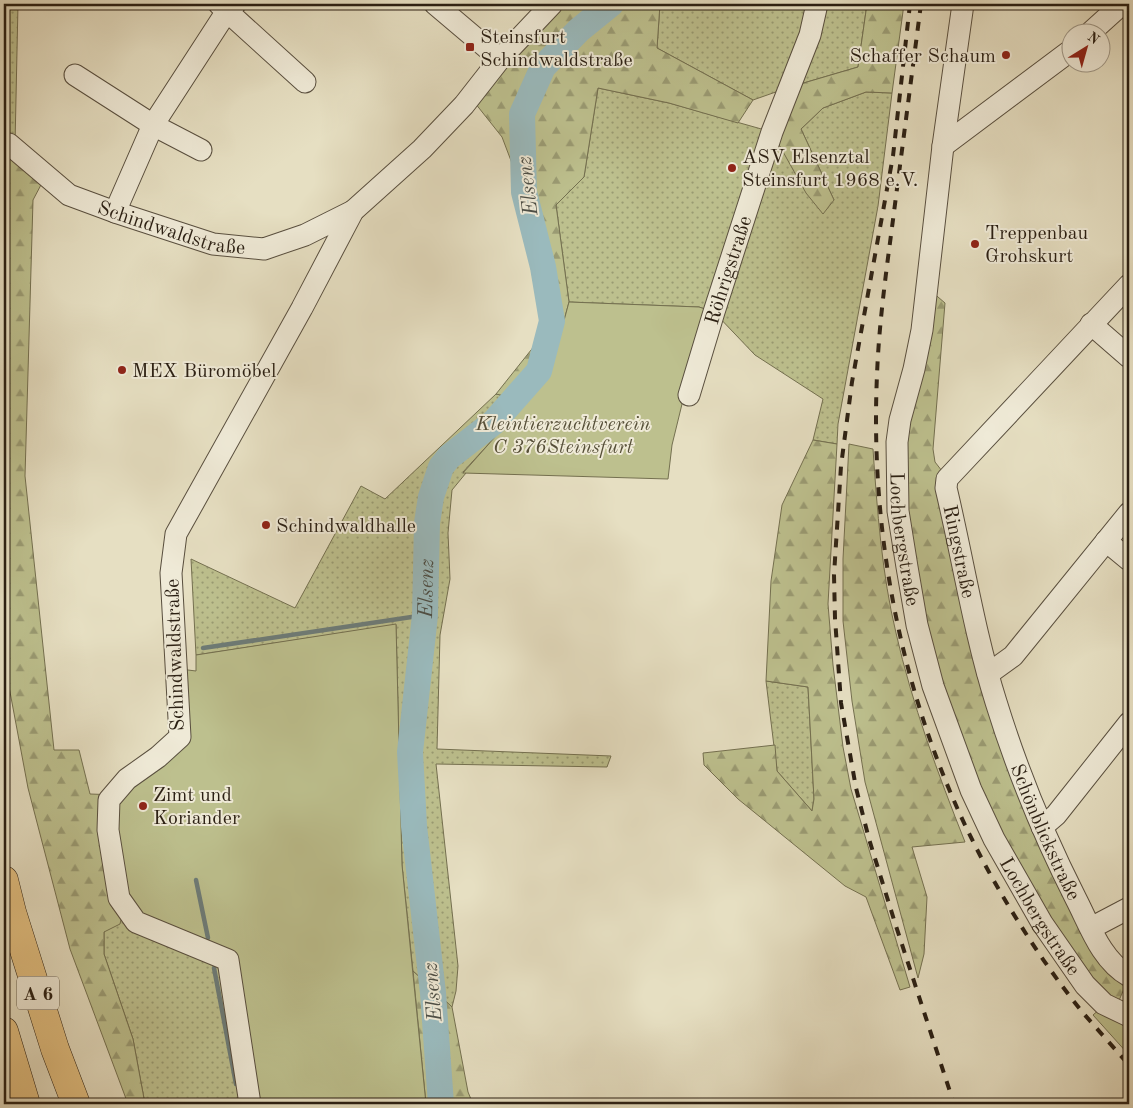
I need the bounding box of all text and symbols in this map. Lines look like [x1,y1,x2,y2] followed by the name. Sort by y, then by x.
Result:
[1060,22,1110,72] north arrow
[480,28,633,71] place label: Steinsfurt Schindwaldstraße
[1085,30,1102,47] text: N
[464,41,476,53] marker: Steinsfurt Schindwaldstraße
[849,47,996,67] place label: Schaffer Schaum
[1000,49,1012,61] marker: Schaffer Schaum
[742,148,918,191] place label: ASV Elsenztal Steinsfurt 1968 e.V.
[514,155,543,218] water label: Elsenz
[726,162,738,174] marker: ASV Elsenztal Steinsfurt 1968 e.V.
[95,198,246,259] street label: Schindwaldstraße
[703,214,756,327] street label: Röhrigstraße
[985,224,1089,267] place label: Treppenbau Grohskurt
[969,238,981,250] marker: Treppenbau Grohskurt
[132,362,276,382] place label: MEX Büromöbel
[116,364,128,376] marker: MEX Büromöbel
[474,415,651,458] park label: Kleintierzuchtverein C 376Steinsfurt
[885,472,922,608] street label: Lochbergstraße
[938,503,977,600] street label: Ringstraße
[276,517,416,537] place label: Schindwaldhalle
[260,519,272,531] marker: Schindwaldhalle
[416,558,438,619] water label: Elsenz
[163,578,189,732] street label: Schindwaldstraße
[1006,762,1083,904] street label: Schönblickstraße
[153,786,240,829] place label: Zimt und Koriander
[137,800,149,812] marker: Zimt und Koriander
[995,855,1083,980] street label: Lochbergstraße
[420,961,447,1023] water label: Elsenz
[17,976,59,1010] road number: A 6

